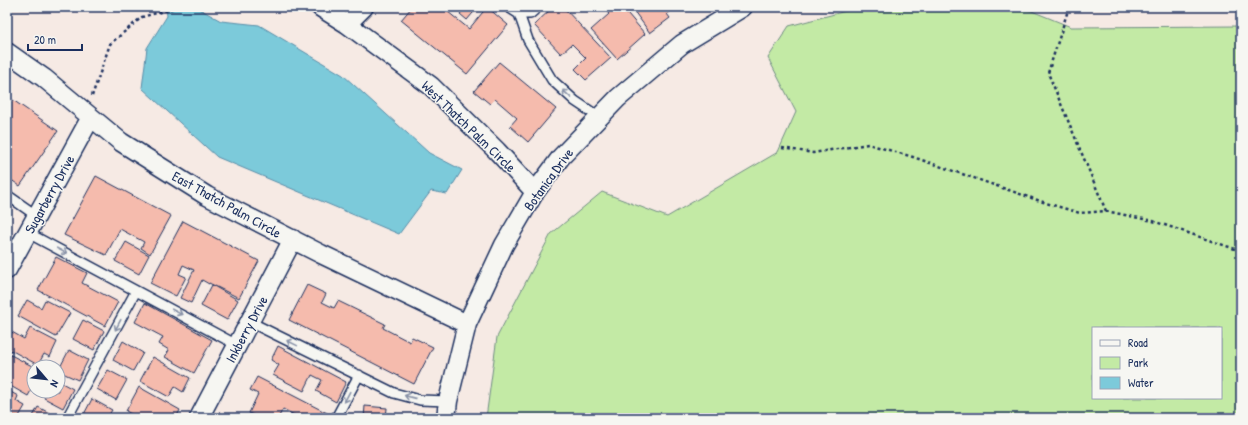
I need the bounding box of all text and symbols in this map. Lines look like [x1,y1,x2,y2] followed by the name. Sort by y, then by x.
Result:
[28,26,82,52] scale bar
[34,31,56,48] text: 20 m
[418,76,521,176] street label: West Thatch Palm Circle
[563,90,573,99] one-way arrow
[519,144,577,214] street label: Botanica Drive
[20,151,79,237] street label: Sugarberry Drive
[169,166,285,242] street label: East Thatch Palm Circle
[56,248,68,256] one-way arrow
[220,292,273,366] street label: Inkberry Drive
[171,309,183,317] one-way arrow
[113,319,121,331] one-way arrow
[1092,327,1222,399] legend
[1128,334,1148,351] text: Road
[286,339,298,346] one-way arrow
[1128,354,1148,371] text: Park
[26,359,66,399] north arrow
[1128,374,1154,391] text: Water
[47,378,62,390] text: N
[343,391,351,403] one-way arrow
[404,393,417,400] one-way arrow

